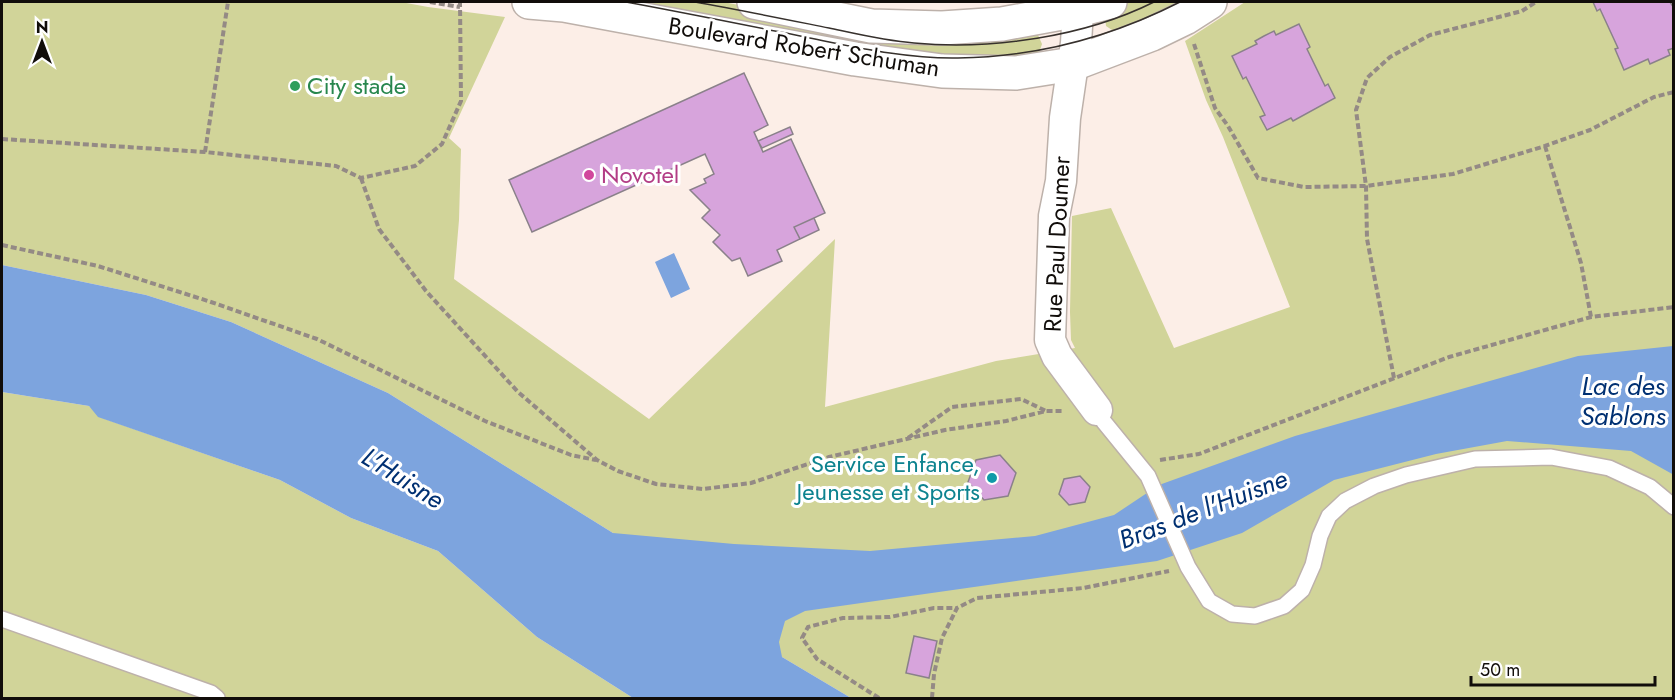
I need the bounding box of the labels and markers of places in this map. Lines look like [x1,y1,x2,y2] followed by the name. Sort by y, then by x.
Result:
[307,68,406,103] place label: City stade
[288,79,302,93] marker: City stade
[601,157,679,192] place label: Novotel
[582,168,596,182] marker: Novotel
[793,446,980,509] place label: Service Enfance, Jeunesse et Sports
[985,471,999,485] marker: Service Enfance, Jeunesse et Sports

